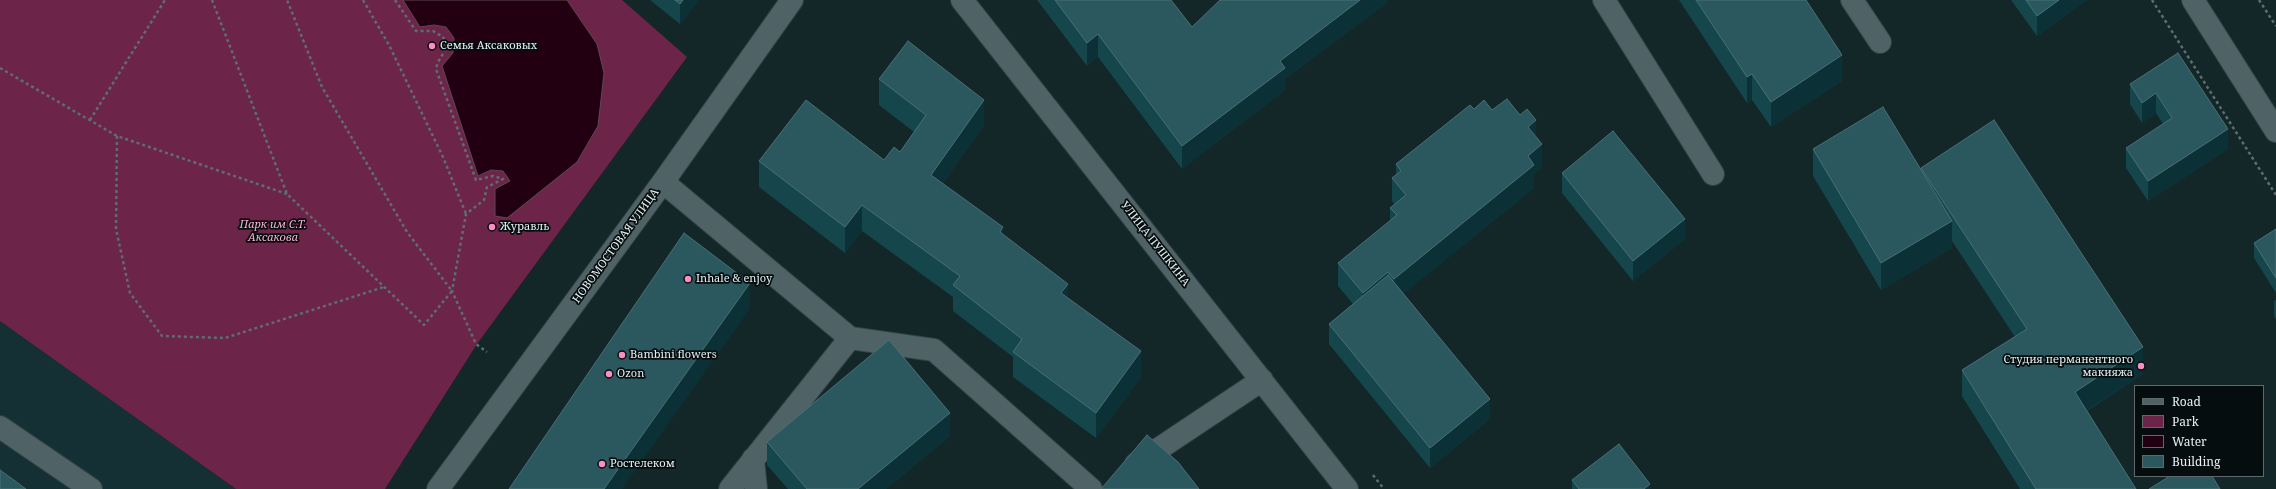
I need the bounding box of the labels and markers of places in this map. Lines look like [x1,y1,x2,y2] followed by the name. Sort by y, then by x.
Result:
[440,39,537,53] place label: Семья Аксаковых
[427,41,437,51] marker: Семья Аксаковых
[500,220,549,234] place label: Журавль
[487,222,497,232] marker: Журавль
[696,272,772,286] place label: Inhale & enjoy
[683,274,693,284] marker: Inhale & enjoy
[630,348,717,362] place label: Bambini flowers
[617,350,627,360] marker: Bambini flowers
[2004,353,2133,379] place label: Студия перманентного макияжа
[2136,361,2146,371] marker: Студия перманентного макияжа
[617,367,644,381] place label: Ozon
[604,369,614,379] marker: Ozon
[610,457,675,471] place label: Ростелеком
[597,459,607,469] marker: Ростелеком

